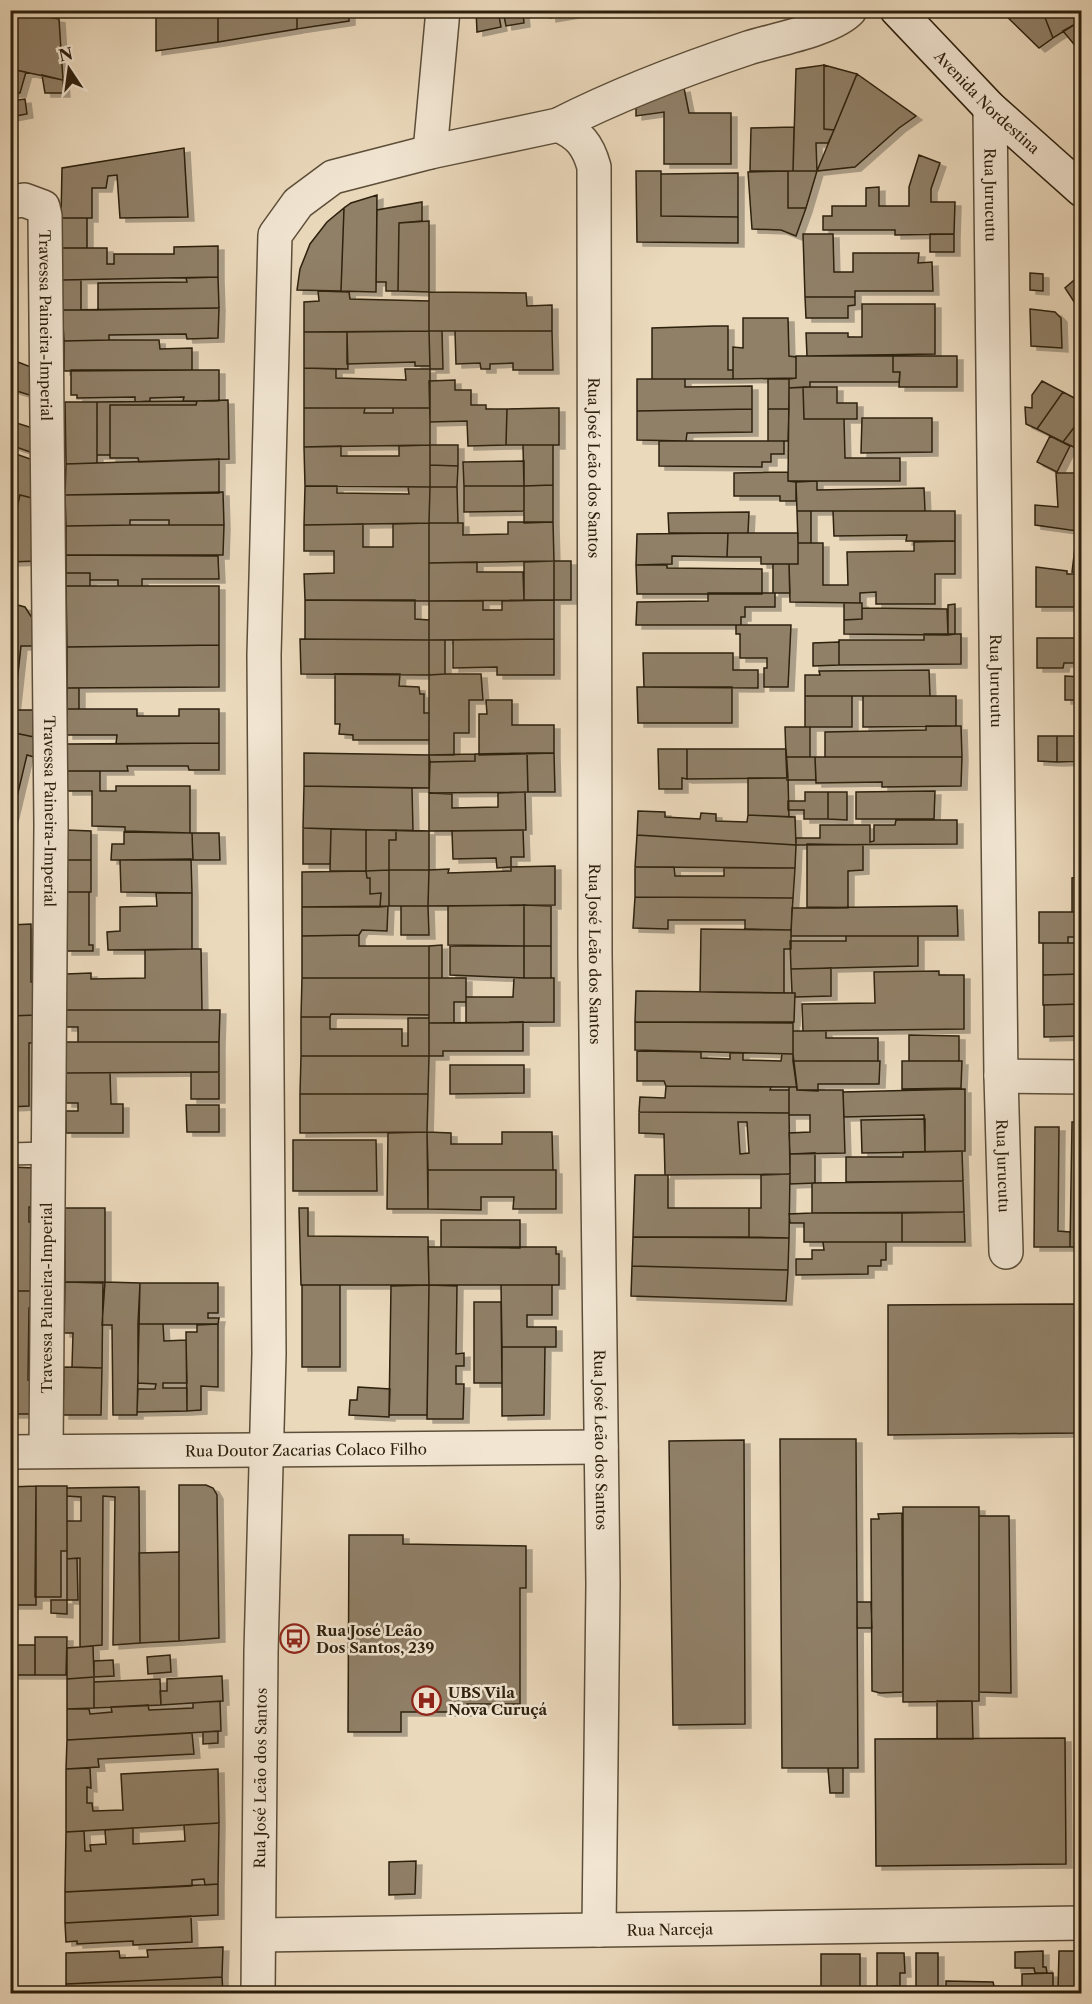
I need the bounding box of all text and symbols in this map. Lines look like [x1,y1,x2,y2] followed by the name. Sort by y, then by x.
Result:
[39,39,99,99] north arrow
[57,43,75,66] text: N
[930,46,1044,158] street label: Avenida Nordestina
[981,148,1001,242] street label: Rua Jurucutu
[36,230,57,422] street label: Travessa Paineira-Imperial
[585,378,604,558] street label: Rua José Leão dos Santos
[986,634,1007,728] street label: Rua Jurucutu
[40,716,61,908] street label: Travessa Paineira-Imperial
[585,864,606,1044] street label: Rua José Leão dos Santos
[993,1119,1014,1213] street label: Rua Jurucutu
[37,1202,56,1393] street label: Travessa Paineira-Imperial
[591,1349,612,1530] street label: Rua José Leão dos Santos
[185,1439,427,1460] street label: Rua Doutor Zacarias Colaco Filho
[316,1621,434,1657] place label: Rua José Leão Dos Santos, 239
[279,1623,311,1655] bus stop icon: Rua José Leão Dos Santos, 239
[448,1683,548,1719] place label: UBS Vila Nova Curuçá
[411,1685,443,1717] hospital icon: UBS Vila Nova Curuçá
[250,1688,270,1868] street label: Rua José Leão dos Santos
[627,1919,713,1939] street label: Rua Narceja

